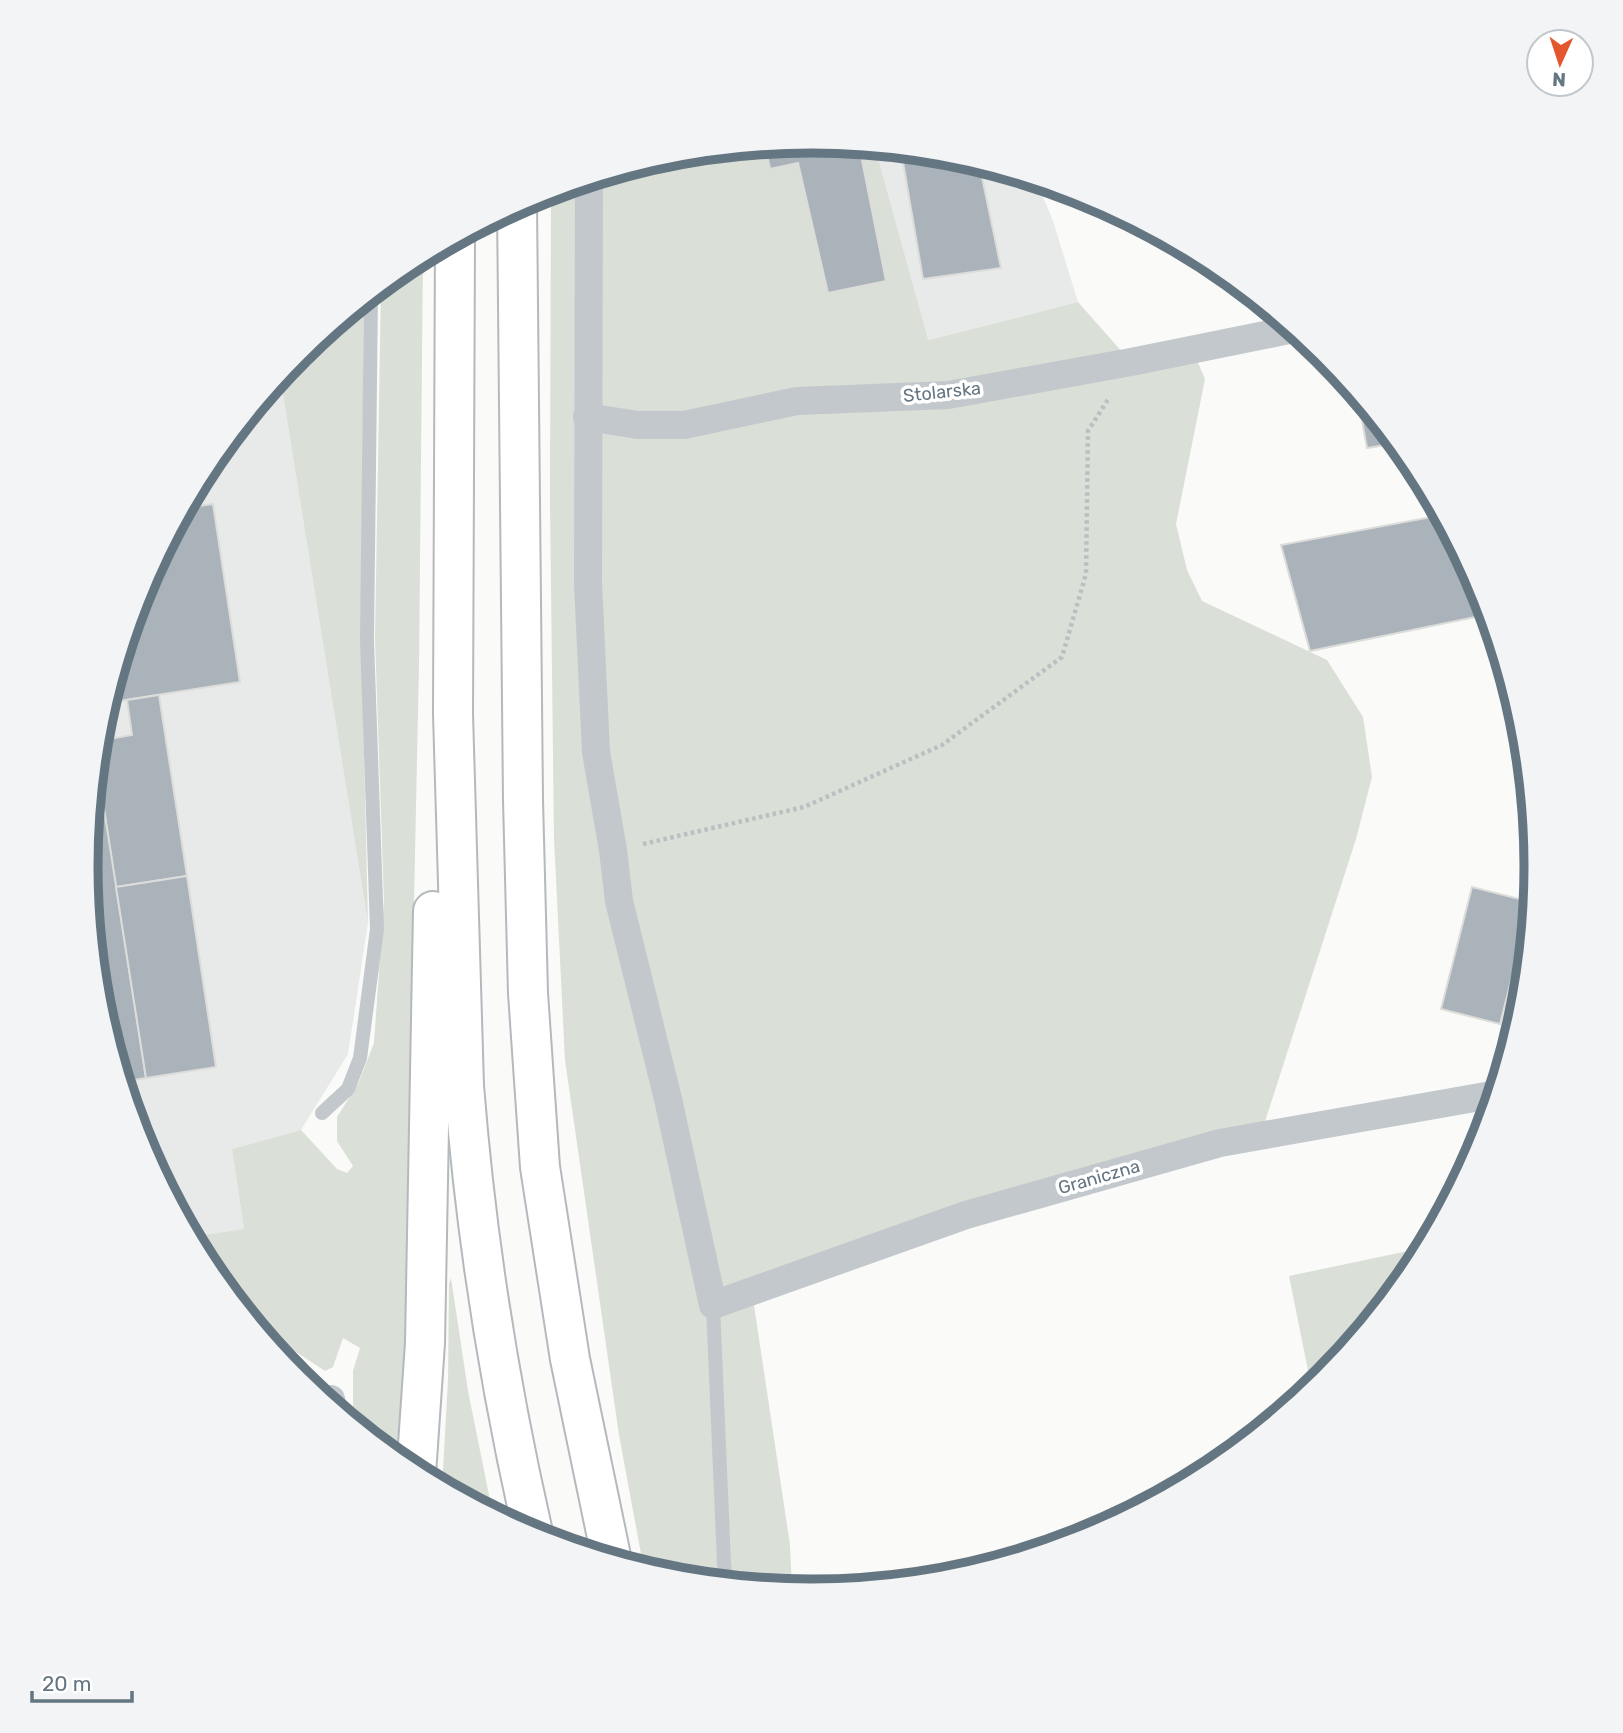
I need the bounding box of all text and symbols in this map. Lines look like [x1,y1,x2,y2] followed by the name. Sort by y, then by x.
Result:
[1525,28,1595,98] north arrow
[1552,68,1567,91] text: N
[902,377,982,407] street label: Stolarska
[1056,1155,1142,1199] street label: Graniczna
[32,1660,131,1704] scale bar
[42,1671,91,1696] text: 20 m

